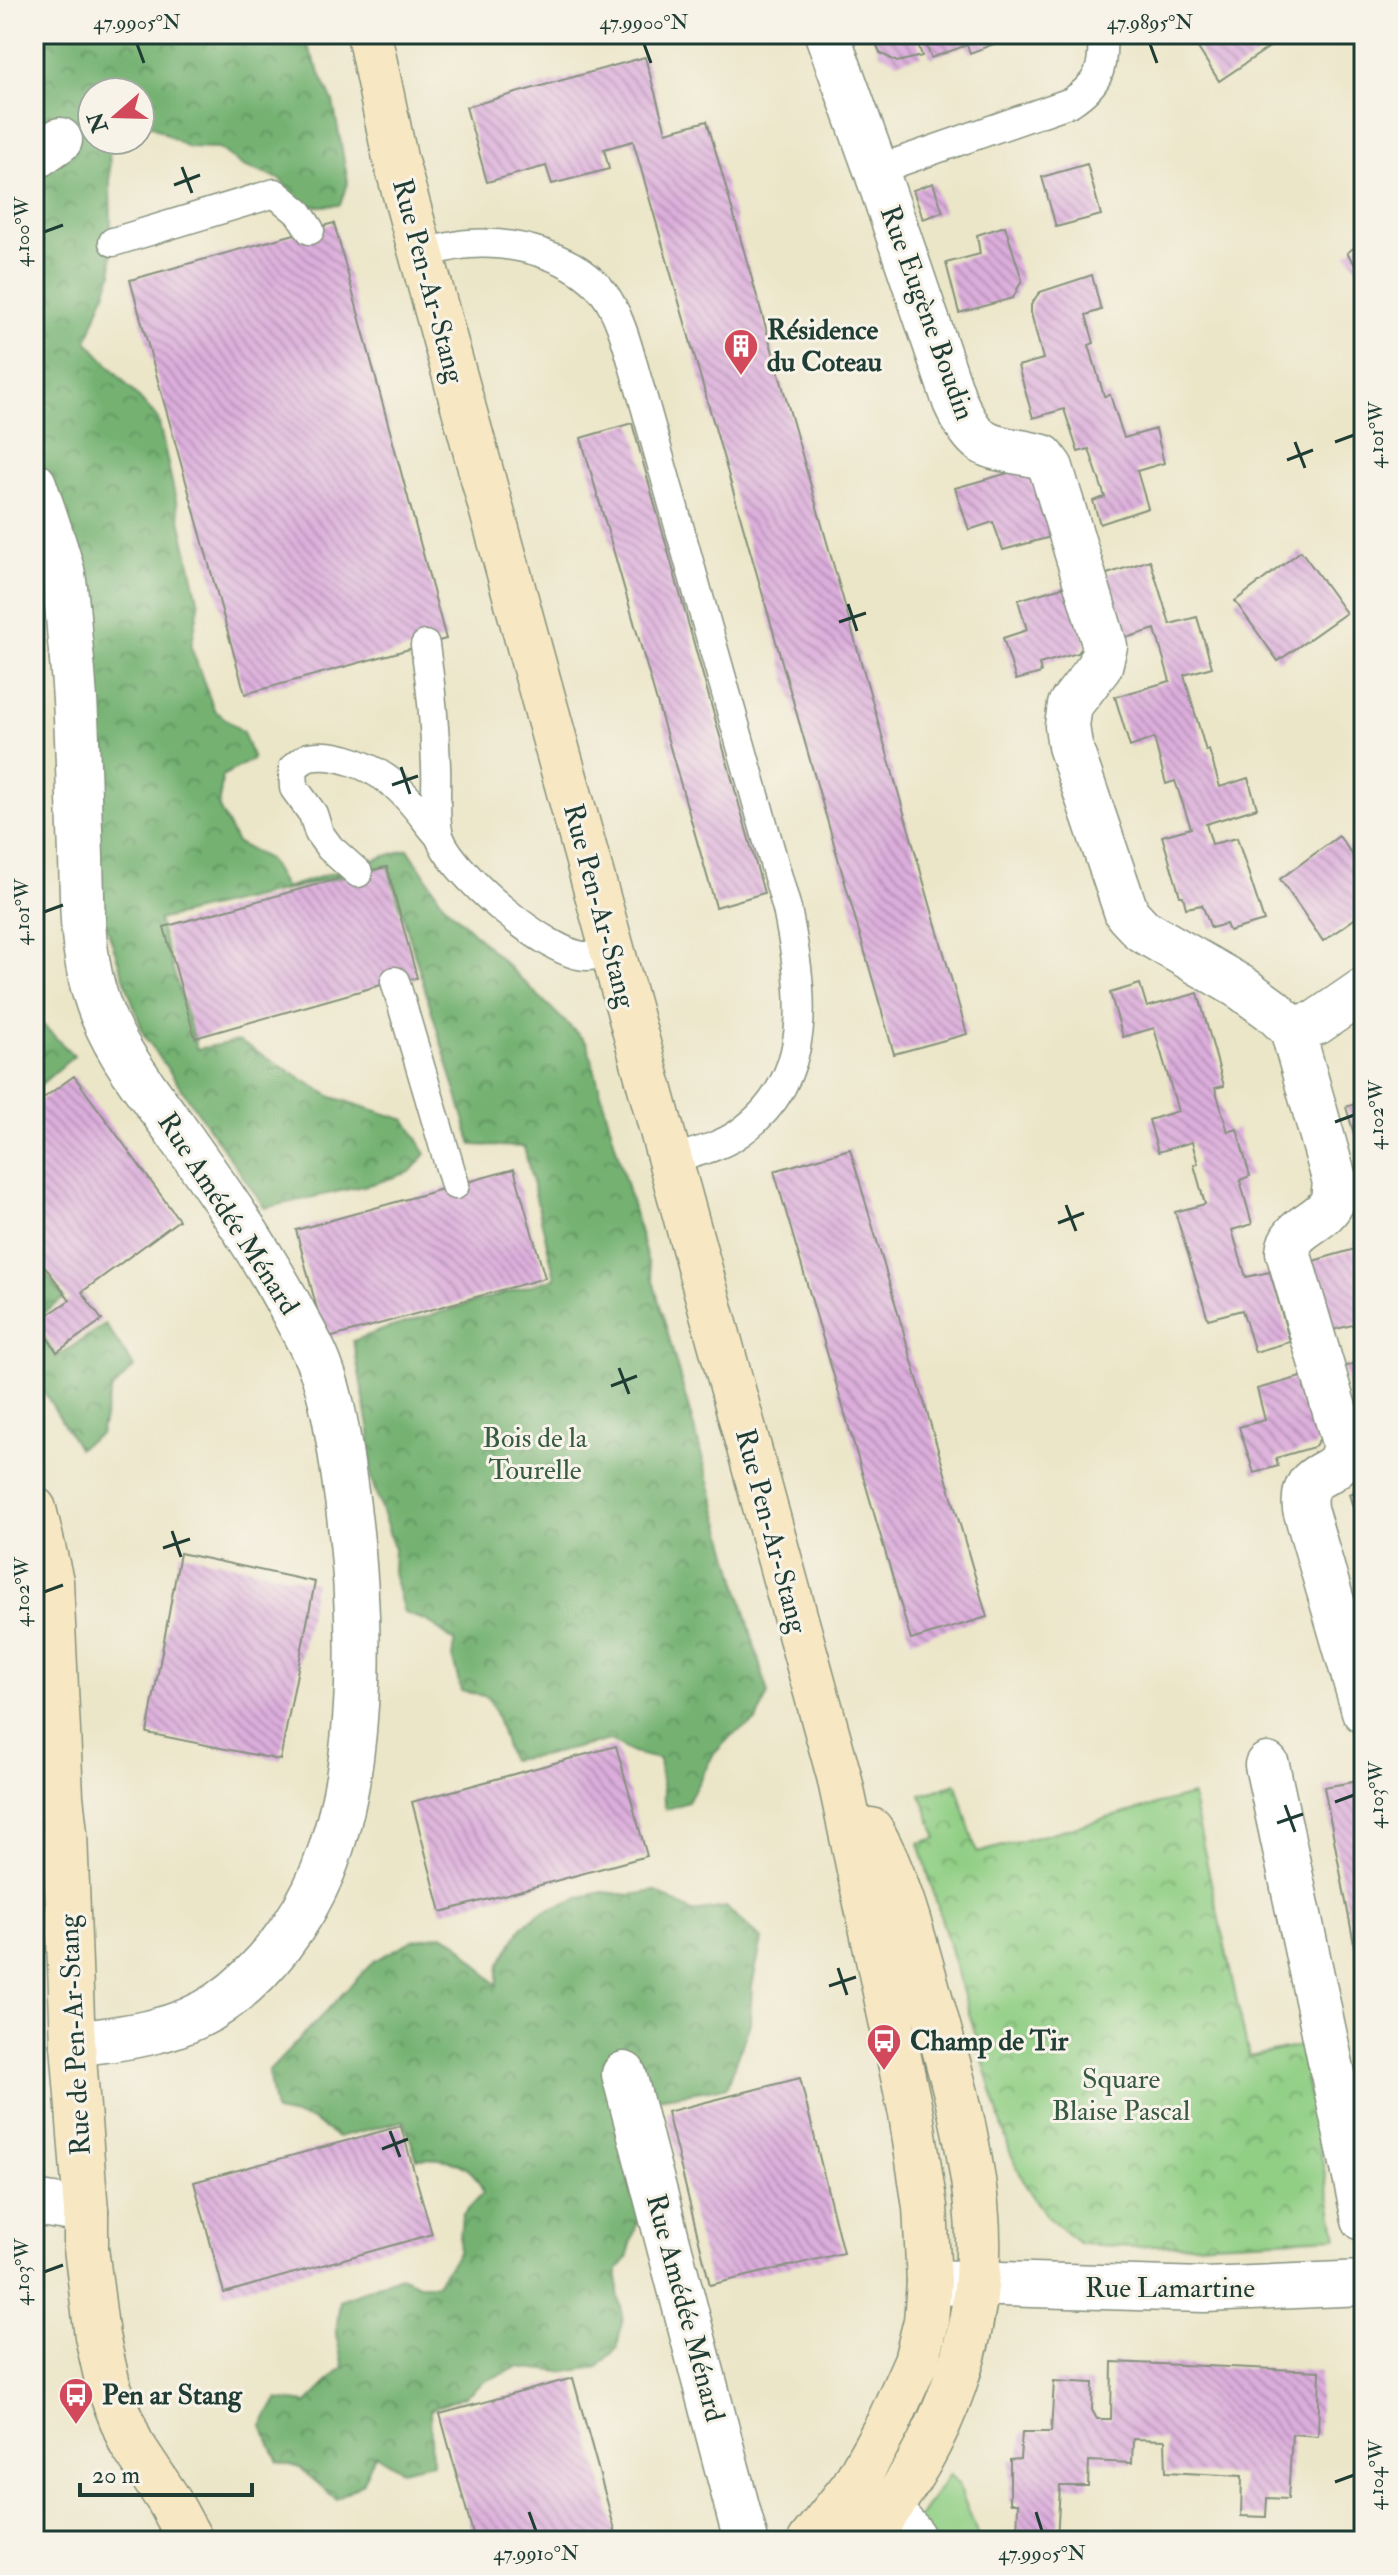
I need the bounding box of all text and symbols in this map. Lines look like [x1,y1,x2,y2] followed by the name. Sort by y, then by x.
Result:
[93,10,181,35] text: 47.9905°N
[600,10,689,35] text: 47.9900°N
[1107,10,1193,35] text: 47.9895°N
[76,76,156,156] north arrow
[82,108,115,137] text: N
[384,175,472,388] street label: Rue Pen-Ar-Stang
[10,196,35,267] text: 4.100°W
[872,201,982,425] street label: Rue Eugène Boudin
[767,313,882,380] place label: Résidence du Coteau
[722,327,760,377] building icon: Résidence du Coteau
[1364,401,1389,468] text: 4.101°W
[555,800,643,1013] street label: Rue Pen-Ar-Stang
[10,878,35,945] text: 4.101°W
[1364,1079,1389,1150] text: 4.102°W
[149,1106,307,1322] street label: Rue Amédée Ménard
[483,1421,588,1488] park label: Bois de la Tourelle
[727,1425,815,1638] street label: Rue Pen-Ar-Stang
[10,1556,35,1627] text: 4.102°W
[1364,1761,1389,1829] text: 4.103°W
[51,1912,99,2156] street label: Rue de Pen-Ar-Stang
[865,2022,903,2072] bus stop icon: Champ de Tir
[910,2024,1069,2059] place label: Champ de Tir
[1052,2062,1190,2129] park label: Square Blaise Pascal
[638,2190,732,2426] street label: Rue Amédée Ménard
[10,2238,35,2306] text: 4.103°W
[1085,2271,1255,2306] street label: Rue Lamartine
[57,2376,95,2426] bus stop icon: Pen ar Stang
[102,2378,243,2413] place label: Pen ar Stang
[1364,2439,1389,2510] text: 4.104°W
[80,2447,252,2497] scale bar
[92,2460,141,2491] text: 20 m
[493,2541,579,2566] text: 47.9910°N
[998,2541,1086,2566] text: 47.9905°N

